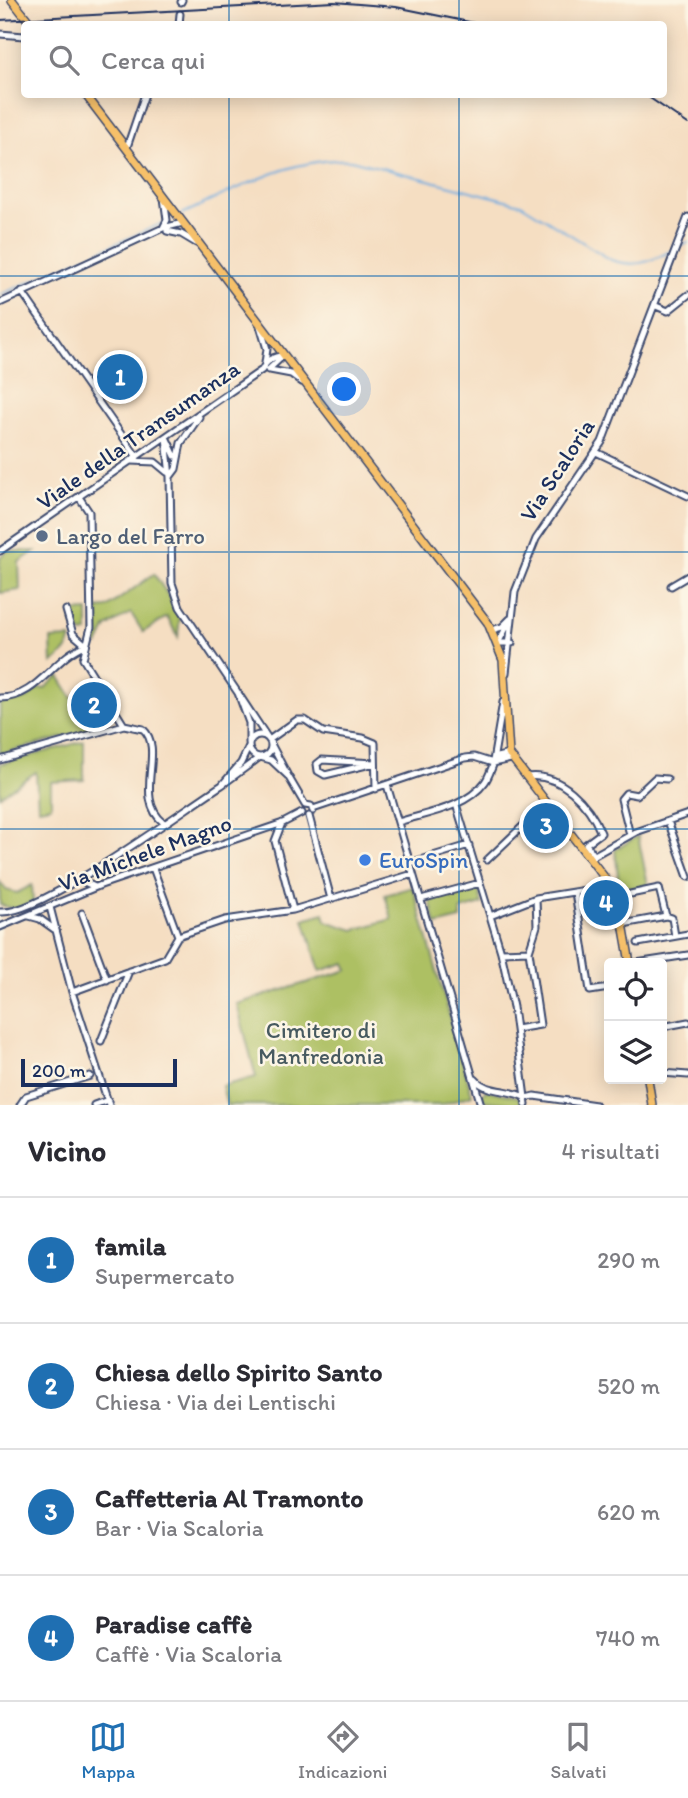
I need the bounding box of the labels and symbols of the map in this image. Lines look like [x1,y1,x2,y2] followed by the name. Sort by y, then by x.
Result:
[97,351,143,403] pin: 1
[31,354,245,516] street label: Viale della Transumanza
[327,372,361,406] your location
[513,413,601,527] street label: Via Scaloria
[56,522,205,550] place label: Largo del Farro
[34,528,50,544] marker: Largo del Farro
[71,679,117,731] pin: 2
[523,800,569,852] pin: 3
[55,809,235,897] street label: Via Michele Magno
[379,846,468,874] place label: EuroSpin
[357,852,373,868] marker: EuroSpin
[583,877,629,929] pin: 4
[258,1016,384,1070] park label: Cimitero di Manfredonia
[21,1056,177,1088] scale bar

